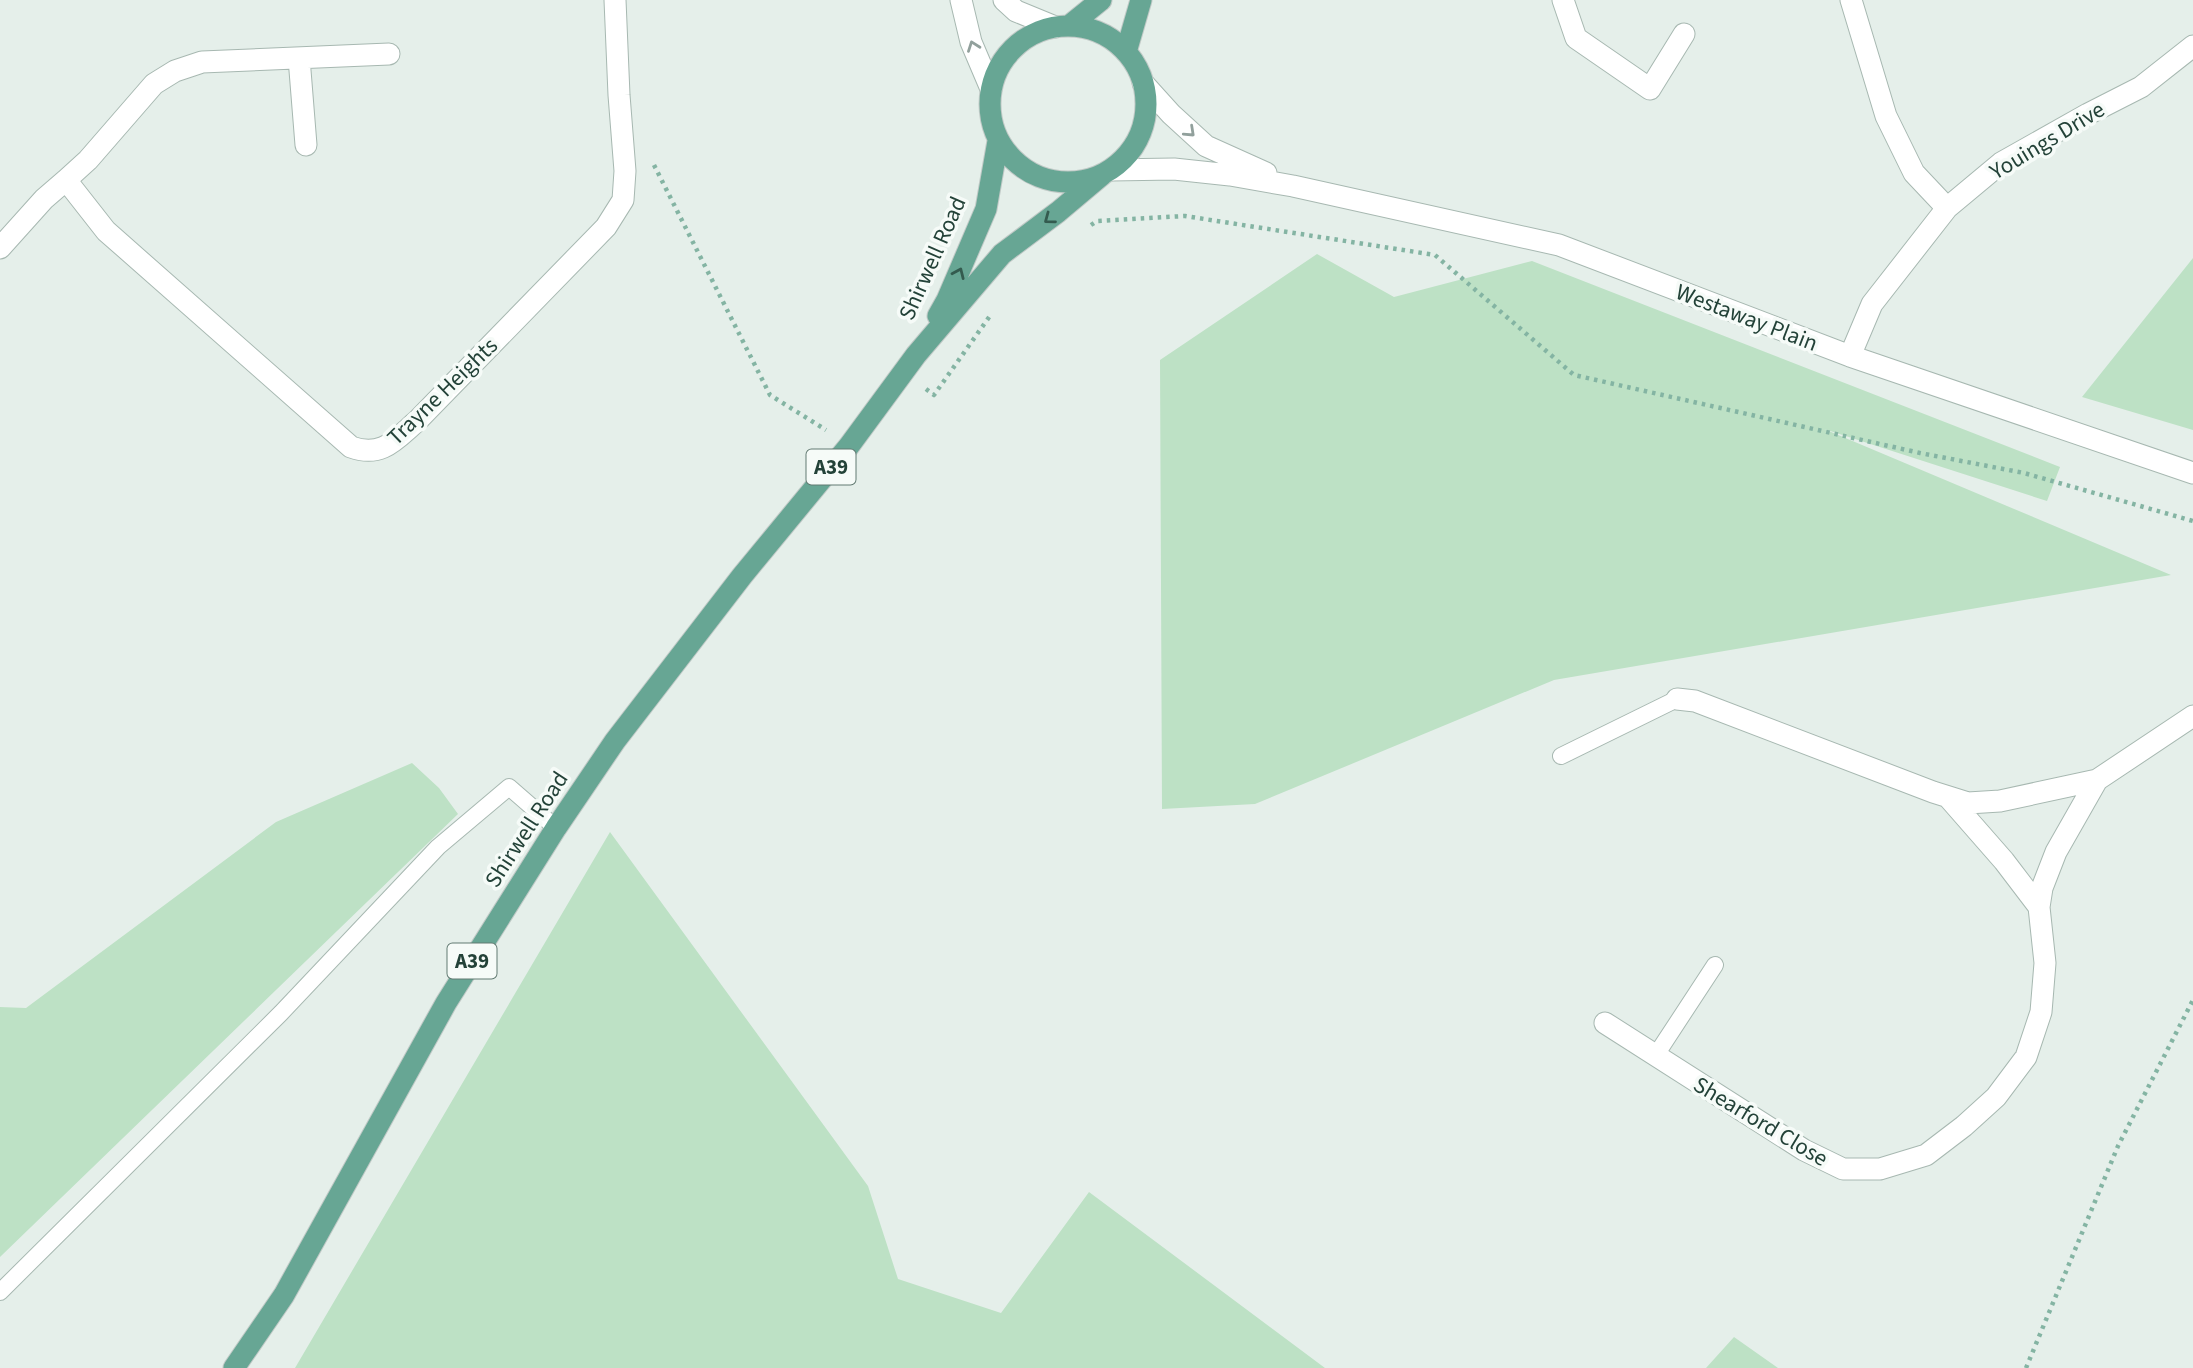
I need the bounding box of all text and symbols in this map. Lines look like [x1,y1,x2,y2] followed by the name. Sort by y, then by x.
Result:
[967,40,981,52] one-way arrow
[1983,93,2111,188] street label: Youings Drive
[1182,123,1195,136] one-way arrow
[890,191,974,325] street label: Shirwell Road
[1044,210,1057,223] one-way arrow
[951,267,965,280] one-way arrow
[1671,275,1823,360] street label: Westaway Plain
[379,330,505,453] street label: Trayne Heights
[806,449,856,484] road number: A39
[477,765,576,894] street label: Shirwell Road
[448,944,496,978] road number: A39
[1687,1068,1834,1175] street label: Shearford Close

